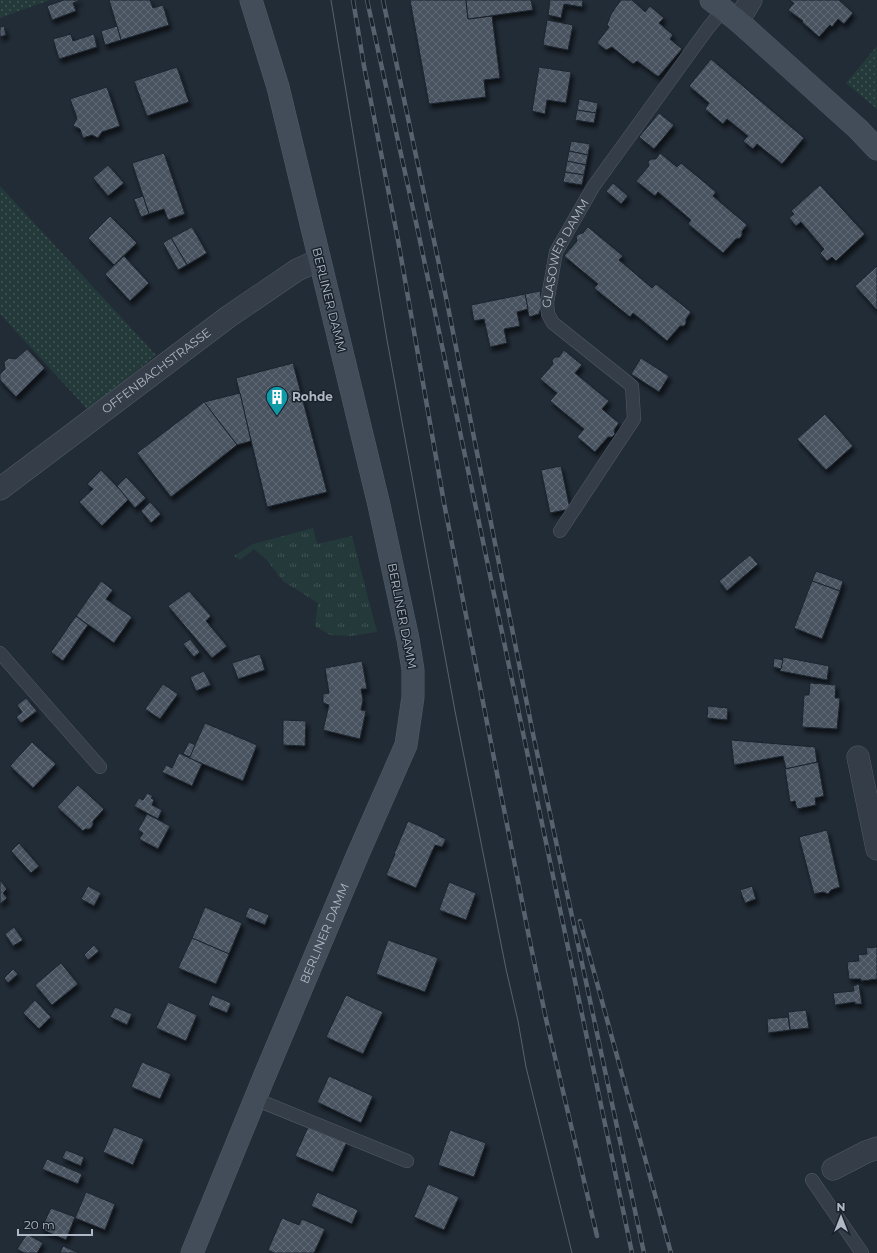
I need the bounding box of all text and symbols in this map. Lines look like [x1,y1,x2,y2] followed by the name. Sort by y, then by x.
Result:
[539,196,592,309] street label: GLASOWER DAMM
[309,246,350,354] street label: BERLINER DAMM
[99,324,214,417] street label: OFFENBACHSTRASSE
[264,384,290,417] building icon: Rohde
[292,389,333,404] place label: Rohde
[385,562,420,670] street label: BERLINER DAMM
[296,881,352,986] street label: BERLINER DAMM
[821,1197,861,1237] north arrow
[837,1200,845,1214] text: N
[18,1211,92,1237] scale bar
[24,1217,55,1232] text: 20 m

